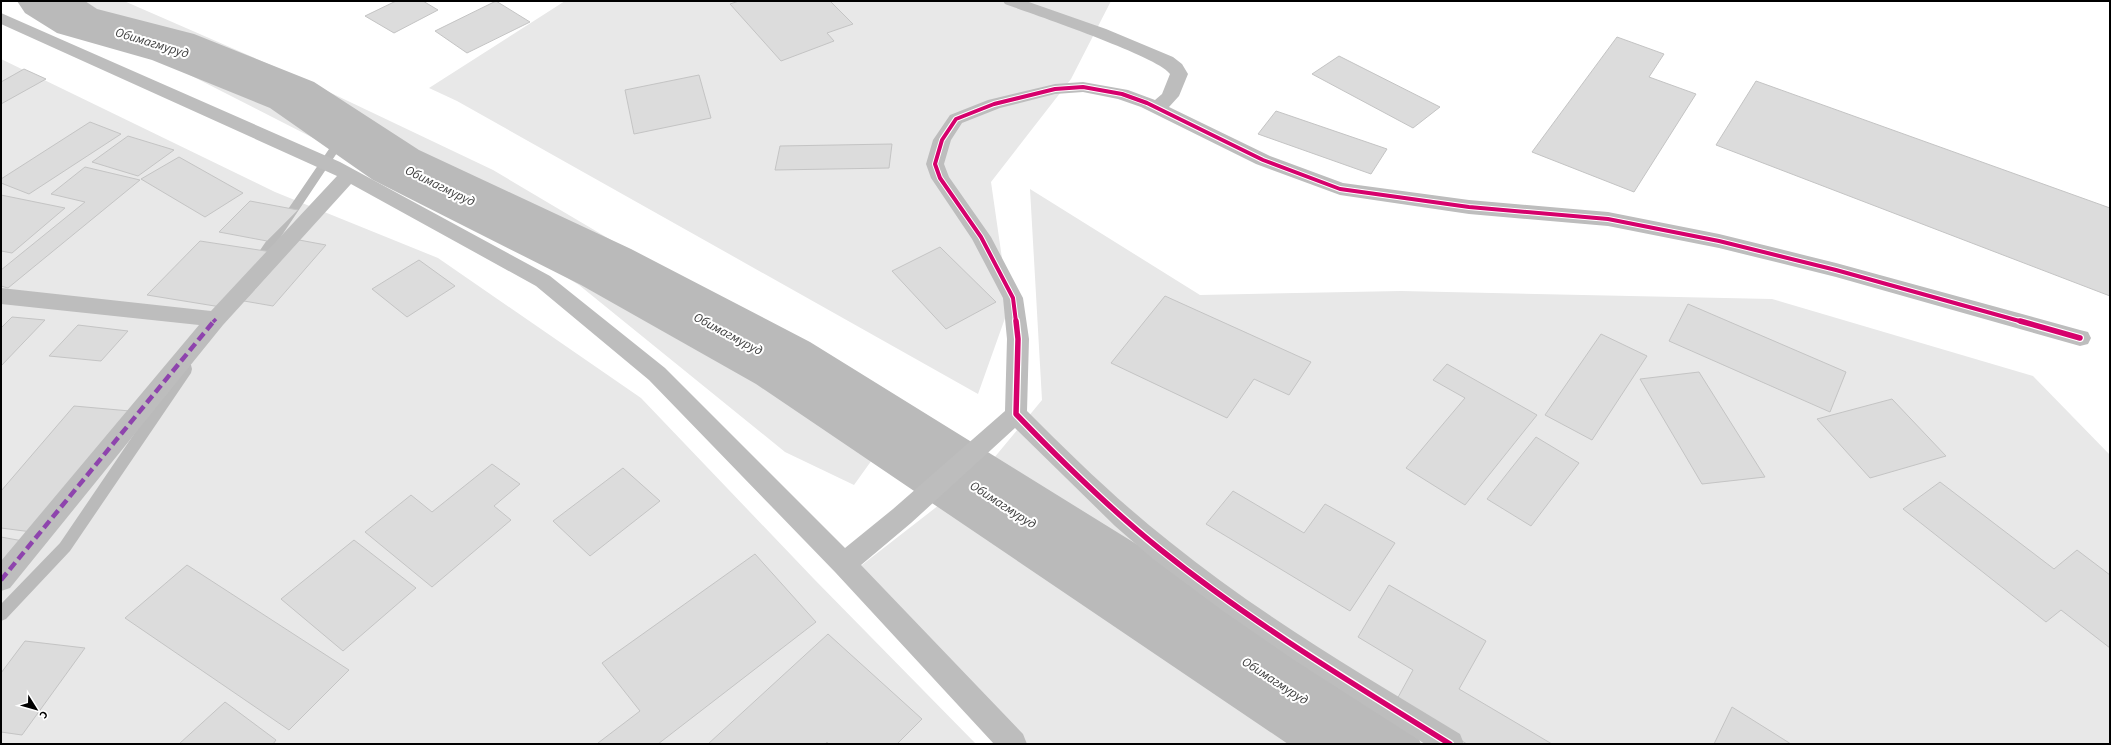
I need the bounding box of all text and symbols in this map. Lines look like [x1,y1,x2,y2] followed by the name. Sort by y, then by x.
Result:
[113,23,191,63] water label: Обимагмуруд
[402,161,478,211] water label: Обимагмуруд
[690,308,766,360] water label: Обимагмуруд
[966,477,1040,533] water label: Обимагмуруд
[1238,653,1312,709] water label: Обимагмуруд
[16,689,56,729] north arrow
[35,708,52,722] text: С

